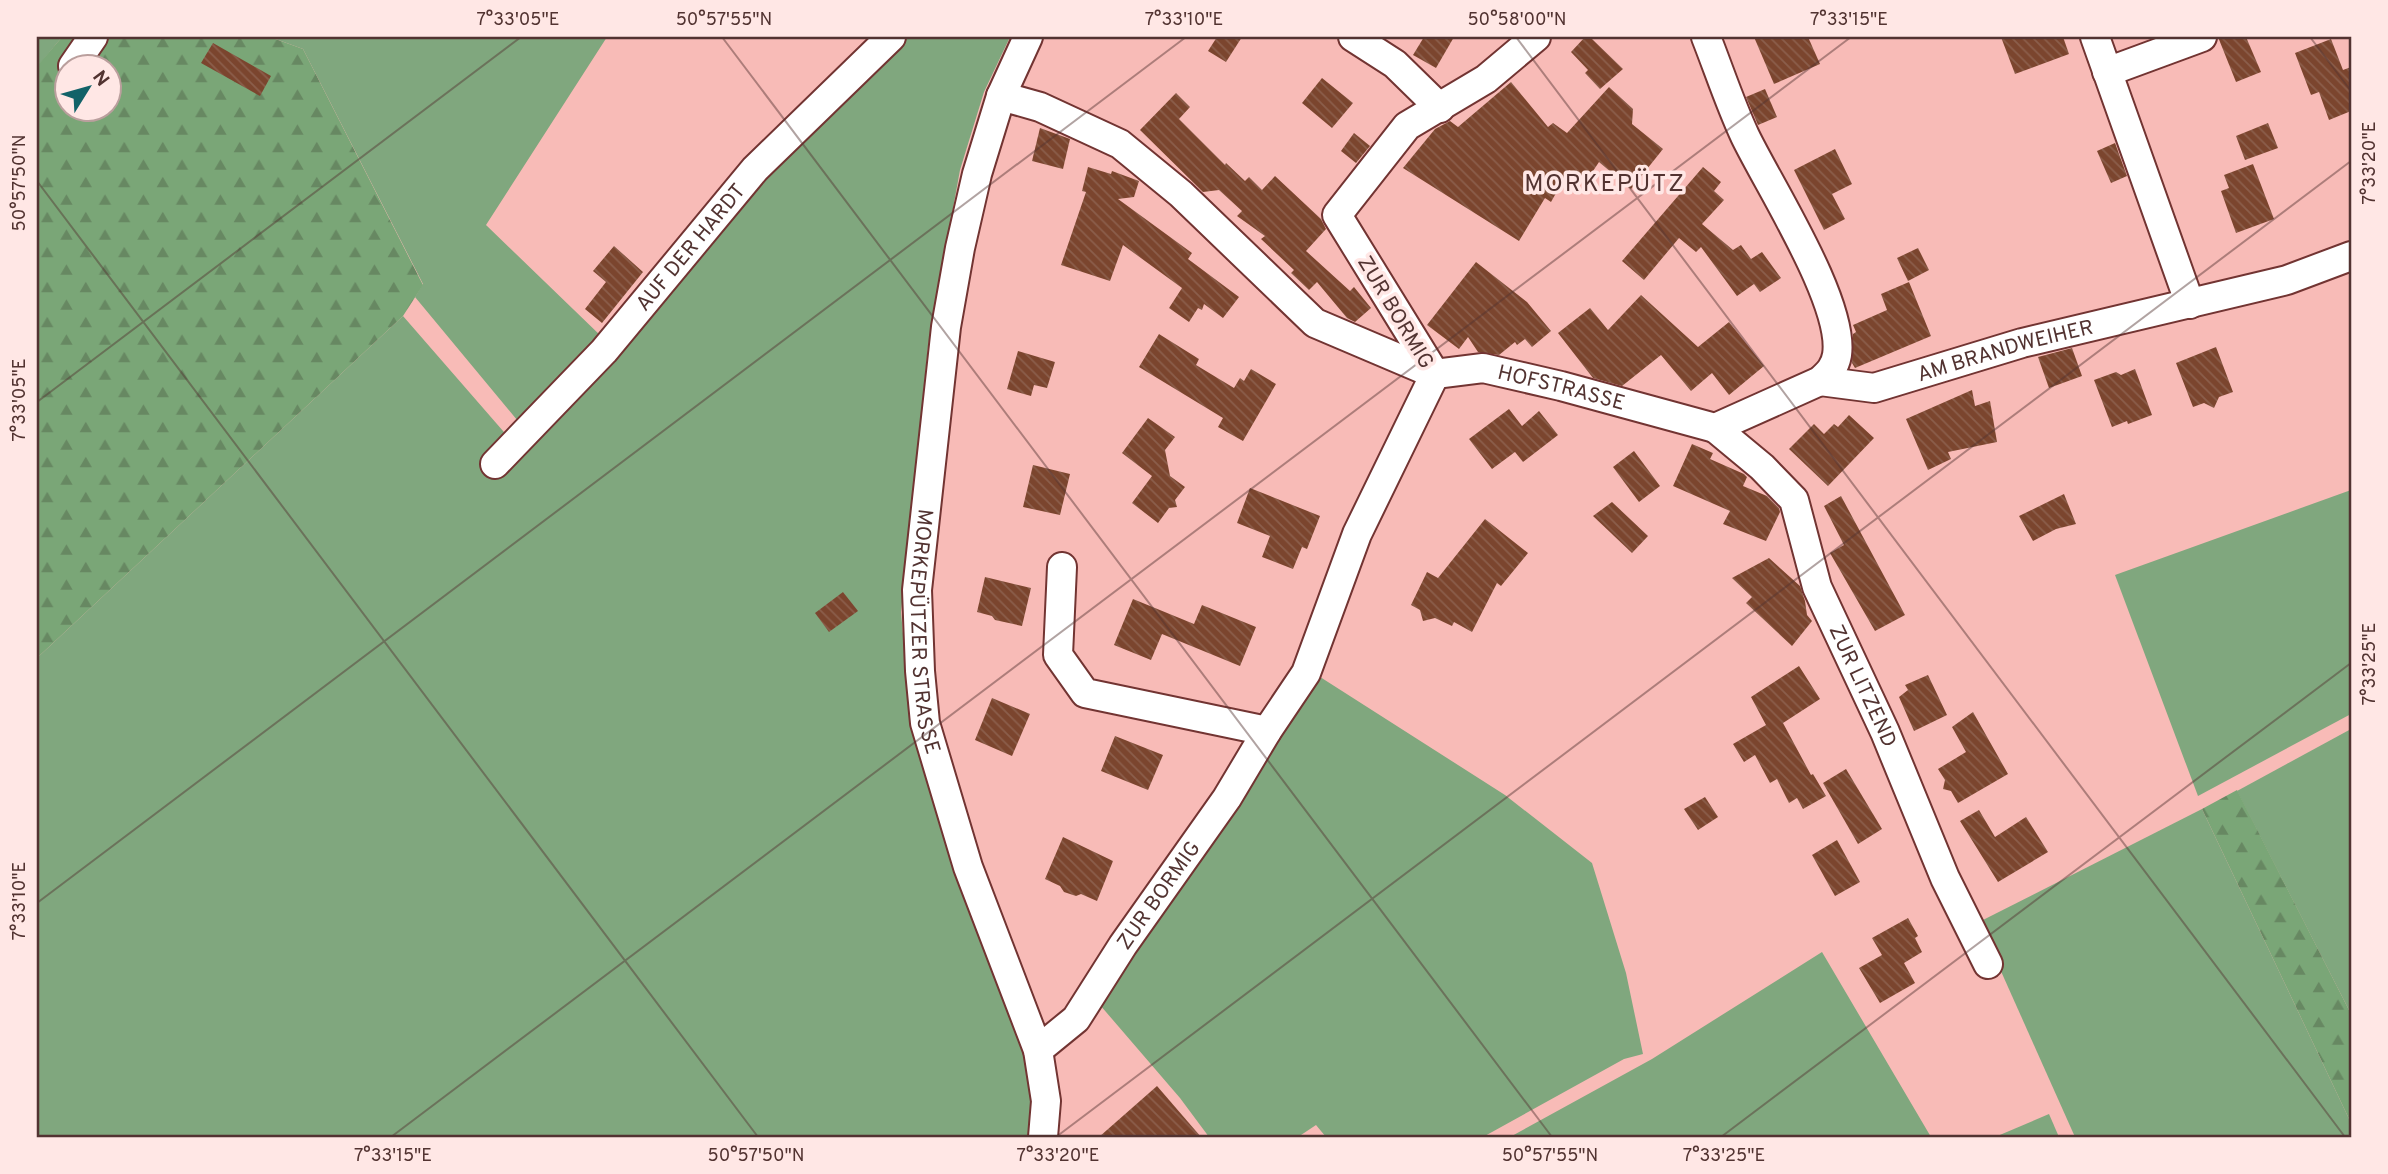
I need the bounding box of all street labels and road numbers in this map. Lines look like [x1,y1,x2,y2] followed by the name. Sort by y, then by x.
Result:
[631,179,752,317] street label: AUF DER HARDT
[1350,251,1439,374] street label: ZUR BORMIG
[1914,314,2096,389] street label: AM BRANDWEIHER
[1495,360,1628,418] street label: HOFSTRASSE
[902,507,946,758] street label: MORKEPÜTZER STRASSE
[1822,621,1902,751] street label: ZUR LITZEND
[1112,836,1207,956] street label: ZUR BORMIG

